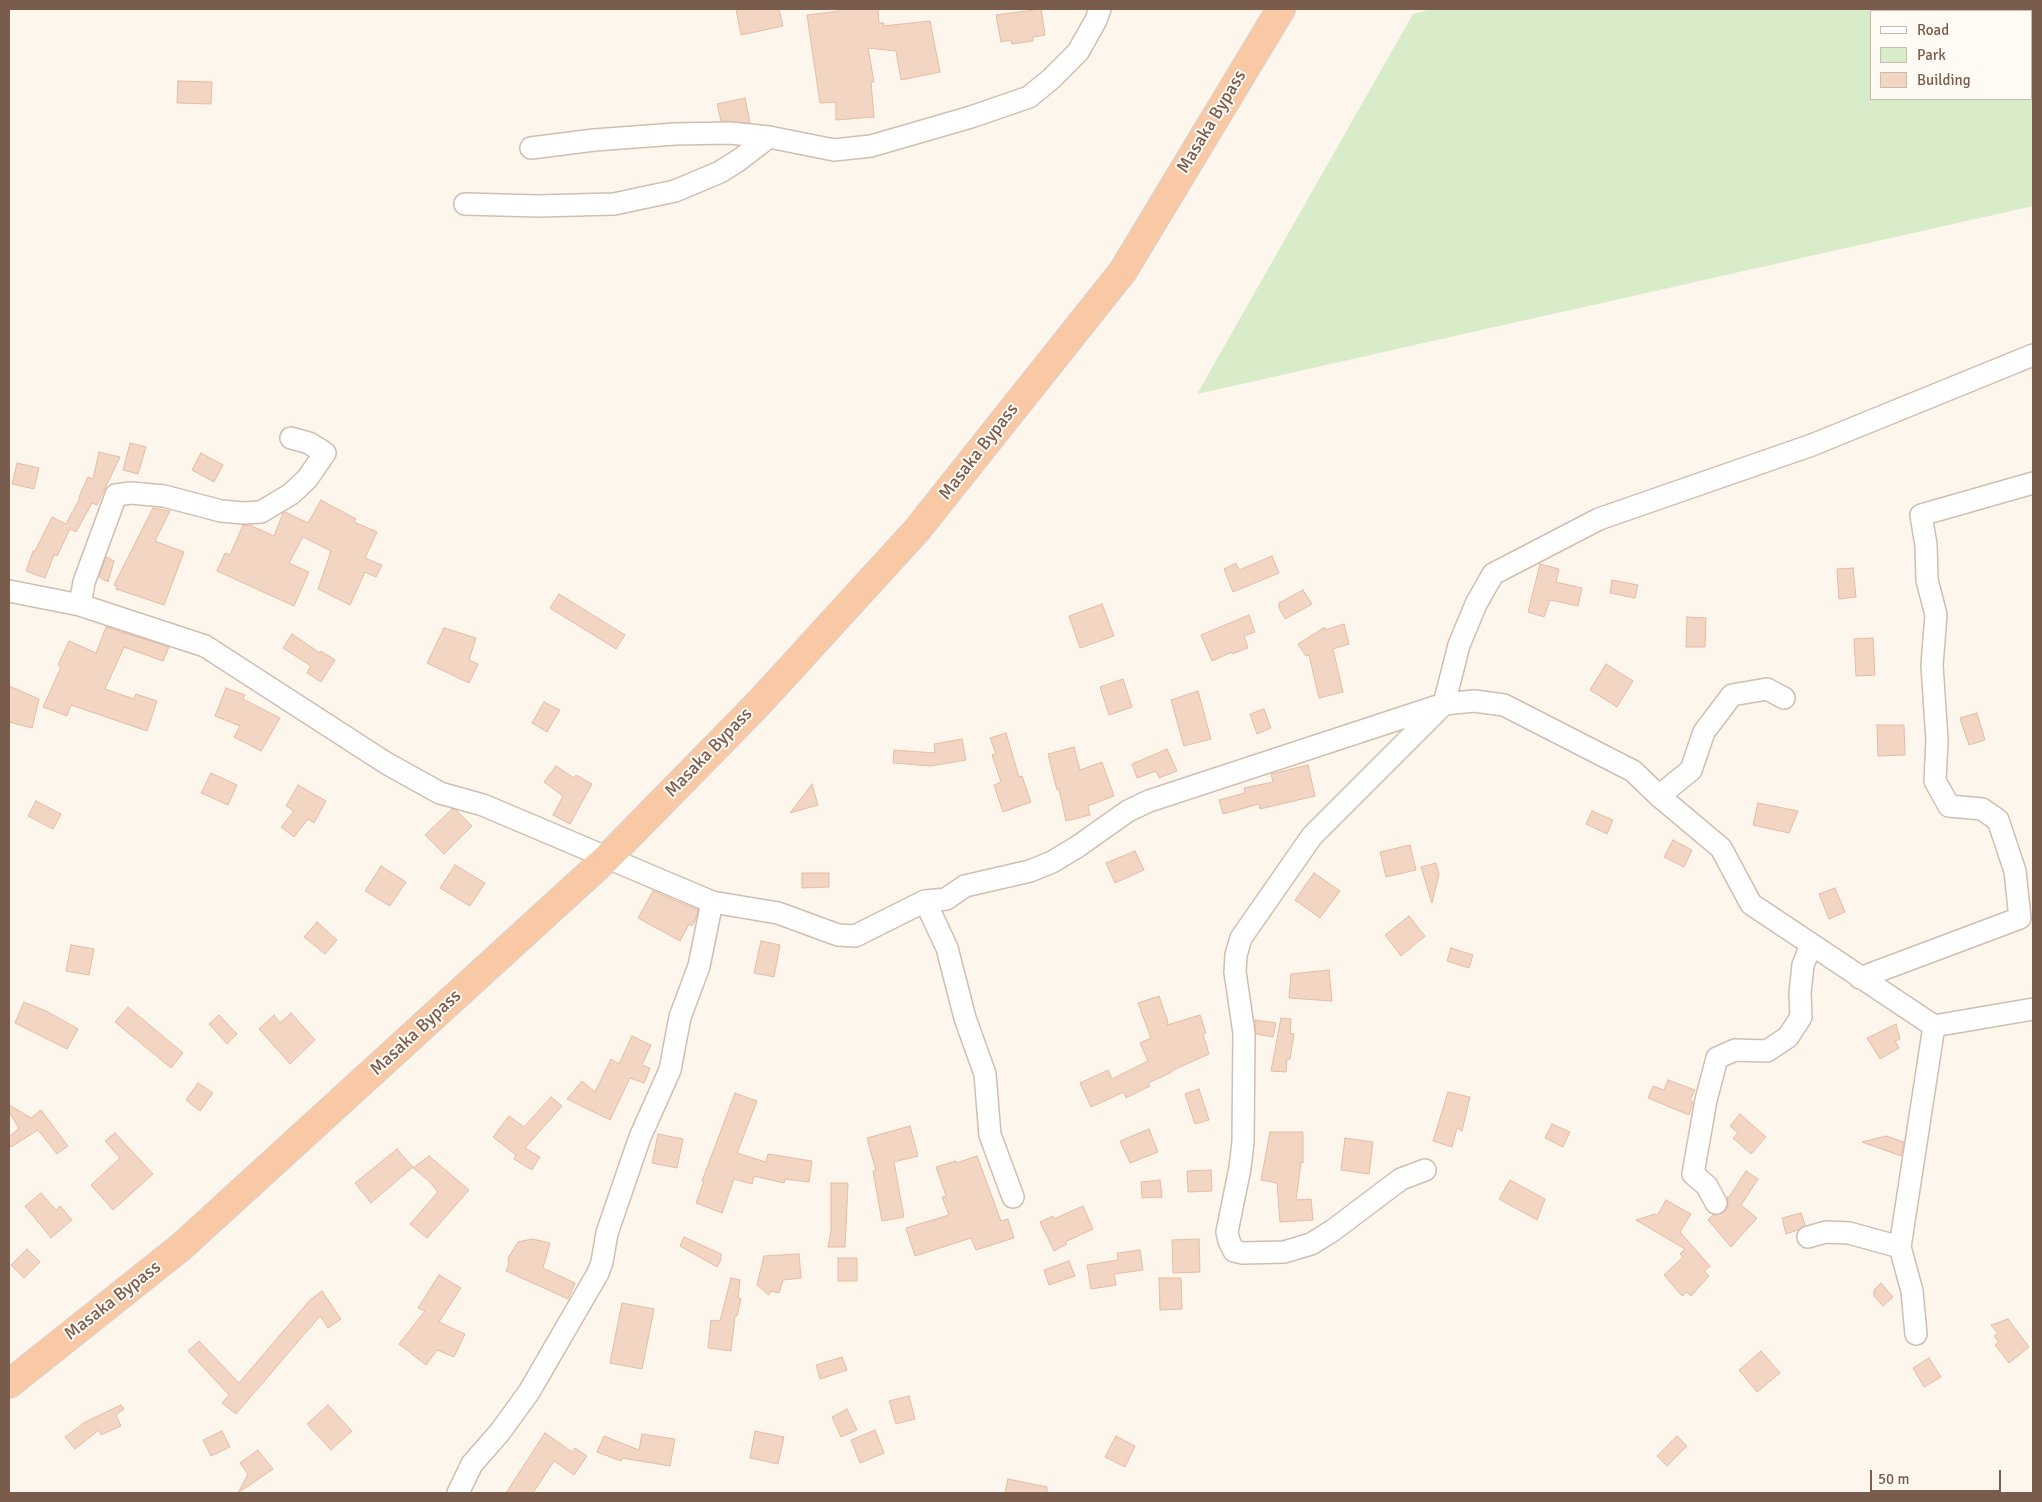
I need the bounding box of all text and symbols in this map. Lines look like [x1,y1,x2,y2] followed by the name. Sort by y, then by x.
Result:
[1870,10,2032,100] legend
[1917,21,1949,39] text: Road
[1917,46,1946,64] text: Park
[1173,67,1251,177] street label: Masaka Bypass
[1917,71,1971,89] text: Building
[935,400,1023,504] street label: Masaka Bypass
[661,704,757,802] street label: Masaka Bypass
[366,985,466,1081] street label: Masaka Bypass
[61,1257,165,1345] street label: Masaka Bypass
[1872,1460,2003,1492] scale bar
[1878,1470,1909,1488] text: 50 m

